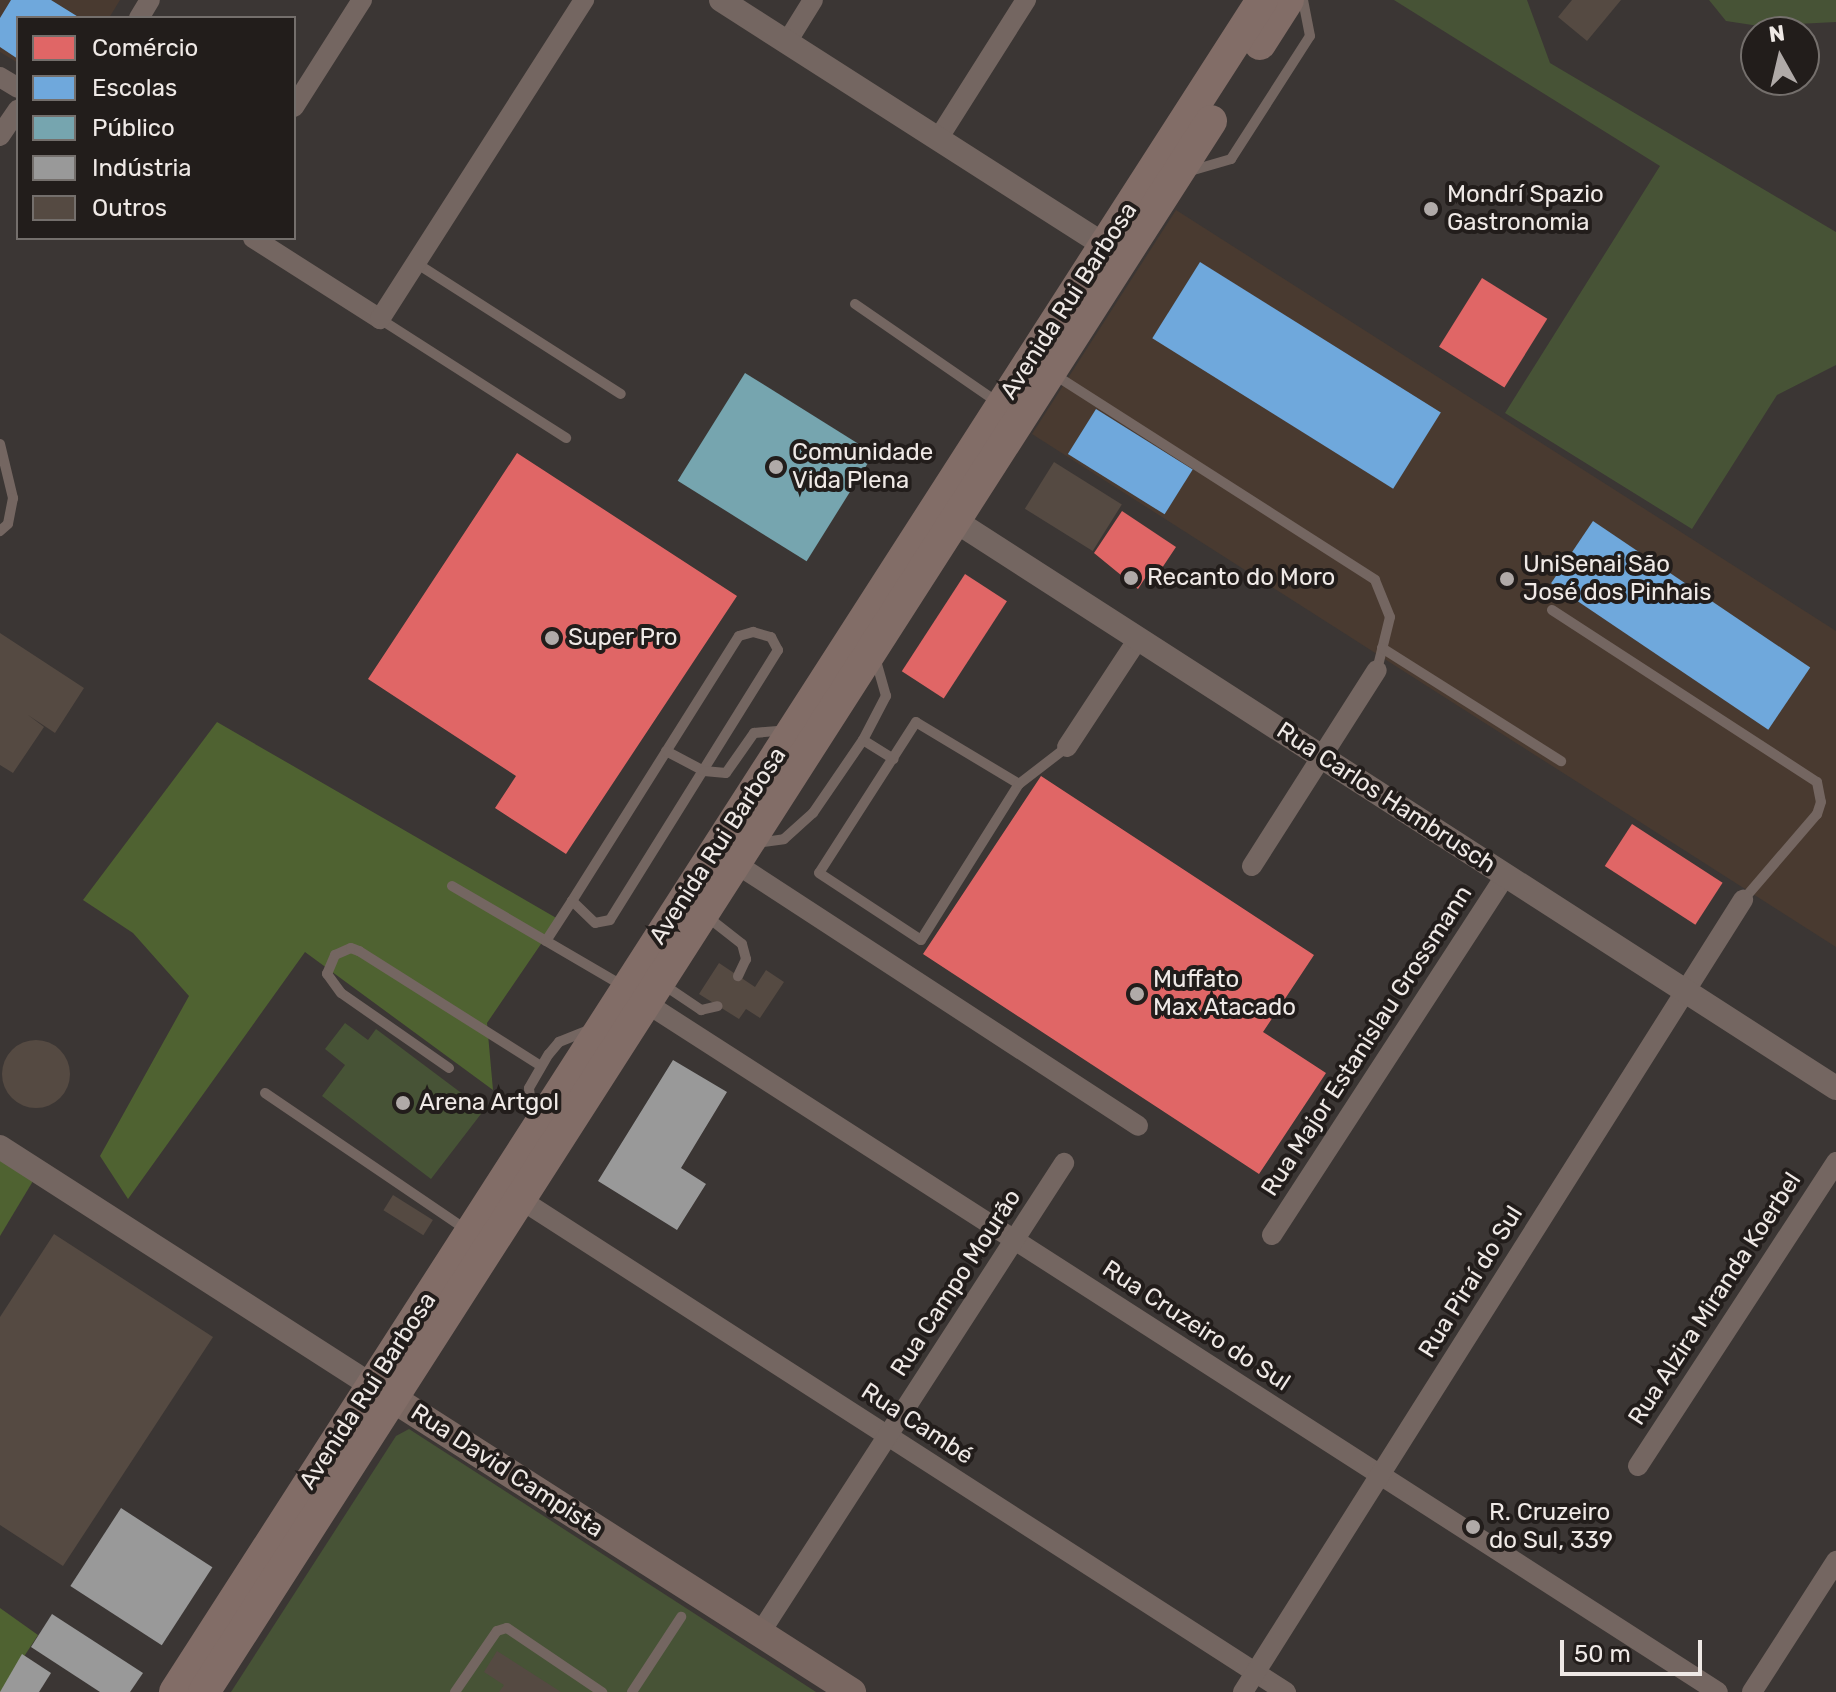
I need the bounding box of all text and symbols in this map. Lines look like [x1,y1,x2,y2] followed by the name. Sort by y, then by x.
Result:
[16,16,296,240] legend
[1740,16,1820,96] north arrow
[1767,19,1787,48] text: N
[92,34,198,62] text: Comércio
[92,74,177,102] text: Escolas
[92,114,175,142] text: Público
[92,154,192,182] text: Indústria
[1447,181,1604,237] place label: Mondrí Spazio Gastronomia
[92,194,167,222] text: Outros
[995,197,1143,405] street label: Avenida Rui Barbosa
[1422,200,1440,218] marker: Mondrí Spazio Gastronomia
[792,439,933,495] place label: Comunidade Vida Plena
[767,458,785,476] marker: Comunidade Vida Plena
[1523,551,1711,607] place label: UniSenai São José dos Pinhais
[1147,564,1335,592] place label: Recanto do Moro
[1122,569,1140,587] marker: Recanto do Moro
[1498,570,1516,588] marker: UniSenai São José dos Pinhais
[568,624,678,652] place label: Super Pro
[543,629,561,647] marker: Super Pro
[1271,716,1501,880] street label: Rua Carlos Hambrusch
[644,742,792,950] street label: Avenida Rui Barbosa
[1255,880,1479,1202] street label: Rua Major Estanislau Grossmann
[1153,966,1297,1022] place label: Muffato Max Atacado
[1128,985,1146,1003] marker: Muffato Max Atacado
[419,1089,560,1117] place label: Arena Artgol
[394,1094,412,1112] marker: Arena Artgol
[1622,1167,1808,1431] street label: Rua Alzira Miranda Koerbel
[885,1184,1027,1382] street label: Rua Campo Mourão
[1413,1201,1529,1363] street label: Rua Piraí do Sul
[1097,1255,1295,1397] street label: Rua Cruzeiro do Sul
[294,1287,442,1495] street label: Avenida Rui Barbosa
[856,1377,978,1471] street label: Rua Cambé
[405,1398,609,1544] street label: Rua David Campista
[1489,1499,1613,1555] place label: R. Cruzeiro do Sul, 339
[1464,1518,1482,1536] marker: R. Cruzeiro do Sul, 339
[1564,1624,1706,1674] scale bar
[1574,1640,1631,1668] text: 50 m

